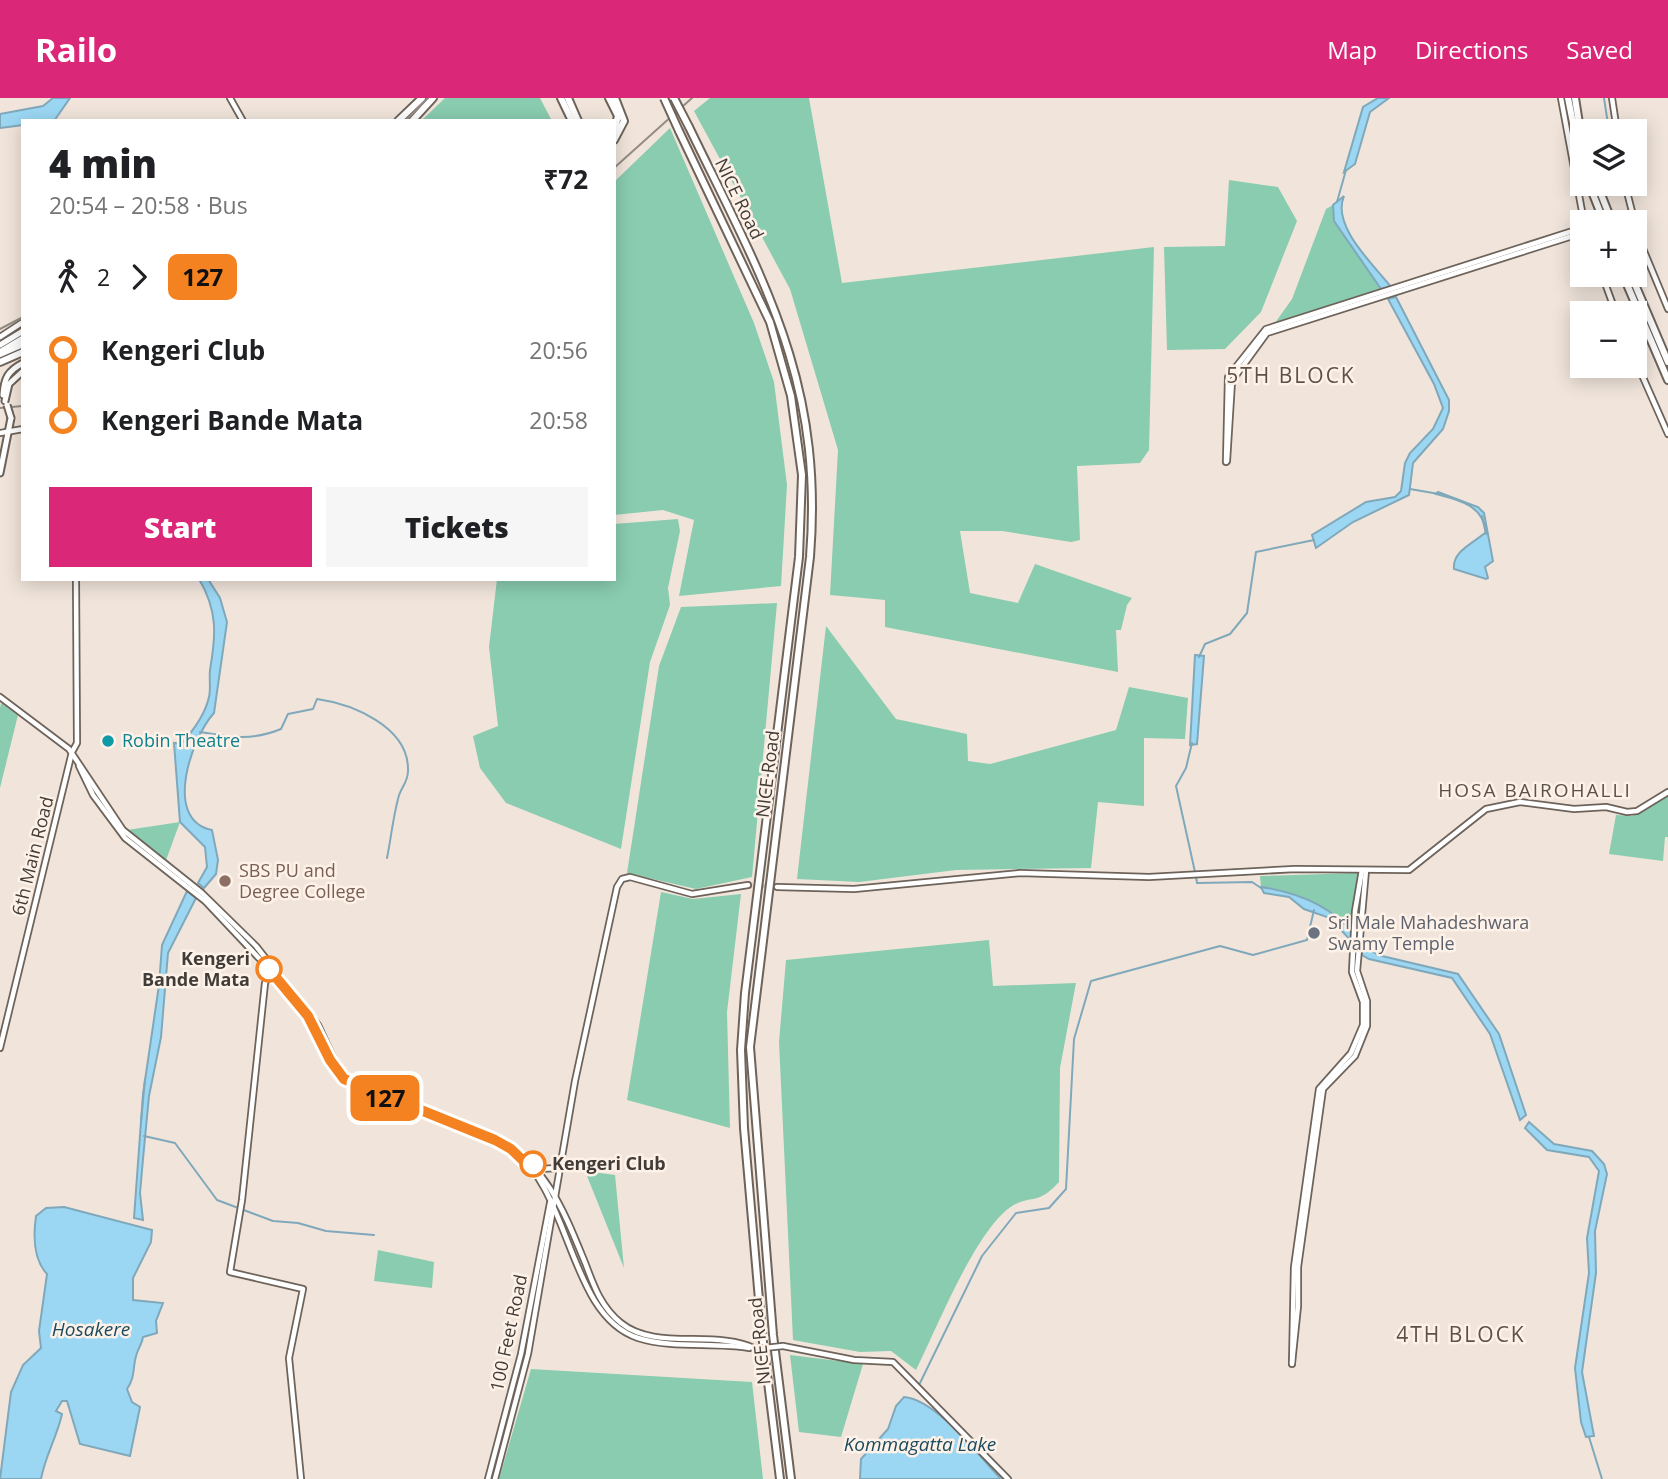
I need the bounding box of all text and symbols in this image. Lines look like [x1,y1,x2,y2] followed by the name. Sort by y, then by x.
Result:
[35,27,117,72] text: Railo
[1327,33,1377,66] text: Map
[1415,33,1528,66] text: Directions
[1566,33,1633,66] text: Saved
[1570,119,1647,378] map controls
[1570,119,1647,196] button: layers
[49,137,157,189] text: 4 min
[710,154,770,243] street label: NICE Road
[543,161,588,197] text: ₹72
[49,189,248,221] text: 20:54 – 20:58 · Bus
[1570,210,1647,287] button: +
[49,258,87,296] icon: walk
[120,258,158,296] icon: forward
[182,260,223,293] text: 127
[97,261,110,293] text: 2
[1570,301,1647,378] button: −
[101,332,265,368] text: Kengeri Club
[529,334,588,366] text: 20:56
[1226,361,1356,389] district label: 5TH BLOCK
[101,402,363,438] text: Kengeri Bande Mata
[529,404,588,436] text: 20:58
[49,487,312,567] button: Start
[326,487,588,567] button: Tickets
[122,728,240,752] place label: Robin Theatre
[750,729,784,819] street label: NICE Road
[100,733,116,749] marker: Robin Theatre
[1438,777,1632,803] district label: HOSA BAIROHALLI
[6,794,58,918] street label: 6th Main Road
[239,858,365,903] place label: SBS PU and Degree College
[217,873,233,889] marker: SBS PU and Degree College
[1328,910,1529,955] place label: Sri Male Mahadeshwara Swamy Temple
[1306,925,1322,941] marker: Sri Male Mahadeshwara Swamy Temple
[142,946,250,991] place label: Kengeri Bande Mata
[256,956,282,982] marker: Kengeri Bande Mata
[345,1075,425,1121] line badge: 127
[364,1081,406,1114] text: 127
[520,1151,546,1177] marker: Kengeri Club
[552,1151,666,1175] place label: Kengeri Club
[484,1272,532,1394] street label: 100 Feet Road
[742,1296,776,1386] street label: NICE Road
[52,1316,130,1342] water label: Hosakere
[1396,1320,1526,1348] district label: 4TH BLOCK
[844,1431,996,1457] water label: Kommagatta Lake

